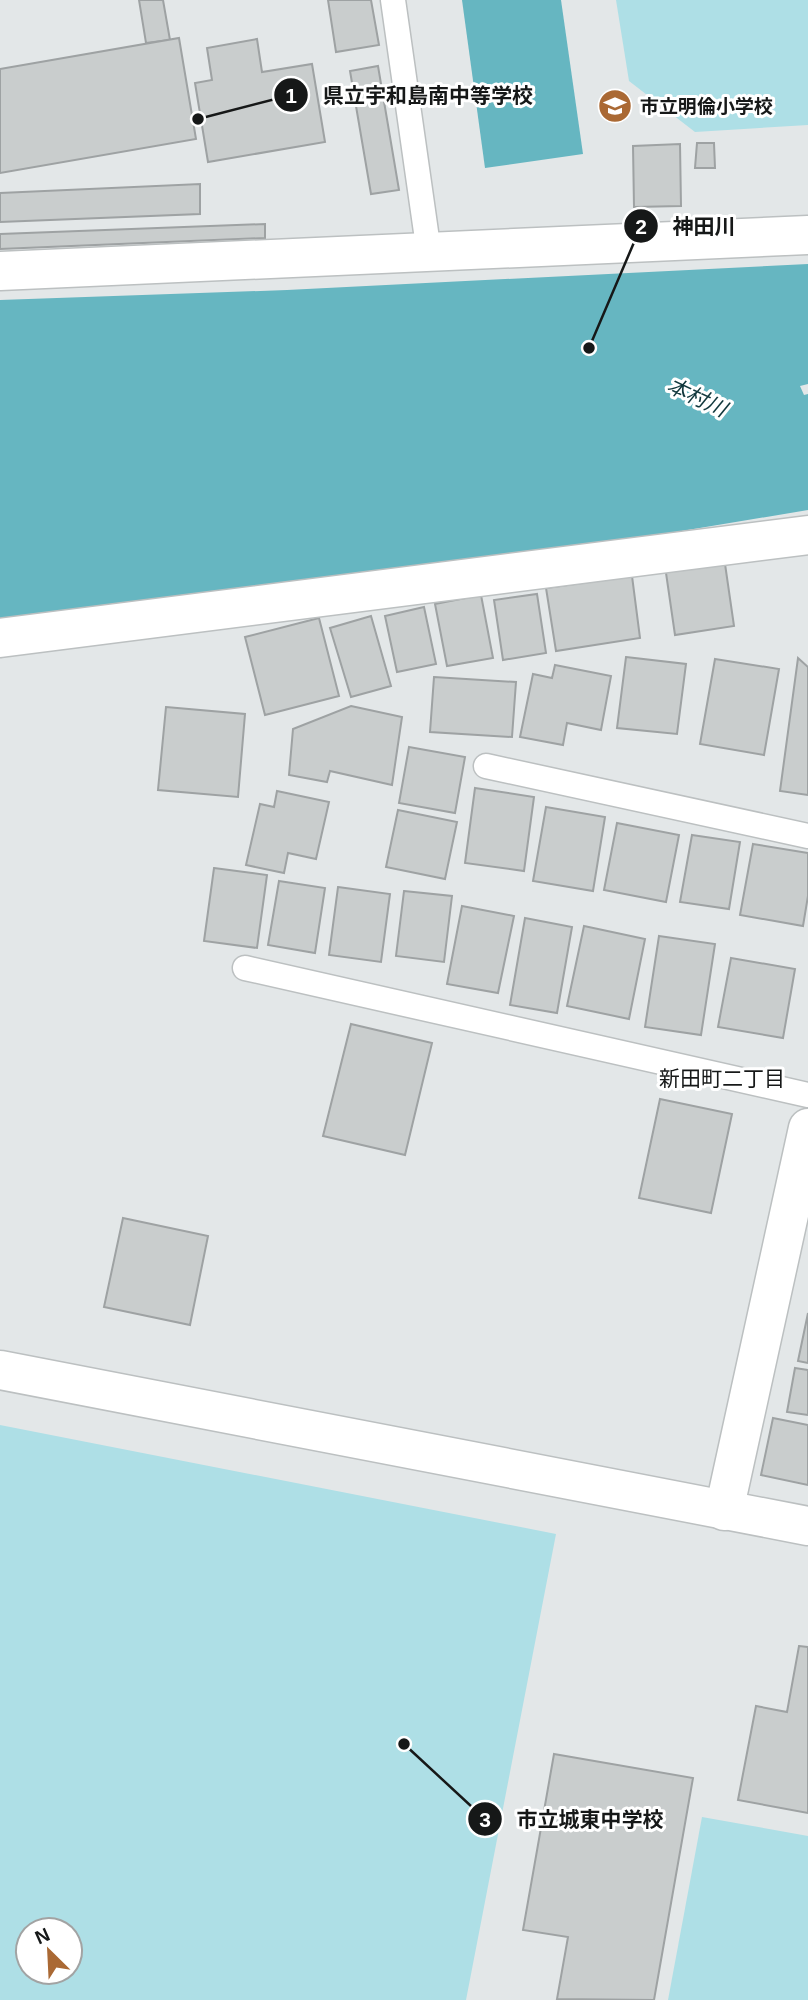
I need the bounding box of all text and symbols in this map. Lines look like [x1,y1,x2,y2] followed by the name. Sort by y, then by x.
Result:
[274,74,547,116] callout: 県立宇和島南中等学校
[285,84,297,107] text: 1
[323,84,533,107] text: 県立宇和島南中等学校
[596,87,634,125] school or university icon: 市立明倫小学校
[640,96,773,117] place label: 市立明倫小学校
[624,205,750,247] callout: 神田川
[635,215,647,238] text: 2
[673,215,736,238] text: 神田川
[664,373,732,422] water label: 本村川
[659,1067,785,1090] district label: 新田町二丁目
[468,1798,678,1840] callout: 市立城東中学校
[479,1808,491,1831] text: 3
[517,1808,664,1831] text: 市立城東中学校
[14,1916,84,1986] north arrow
[32,1924,53,1948] text: N

